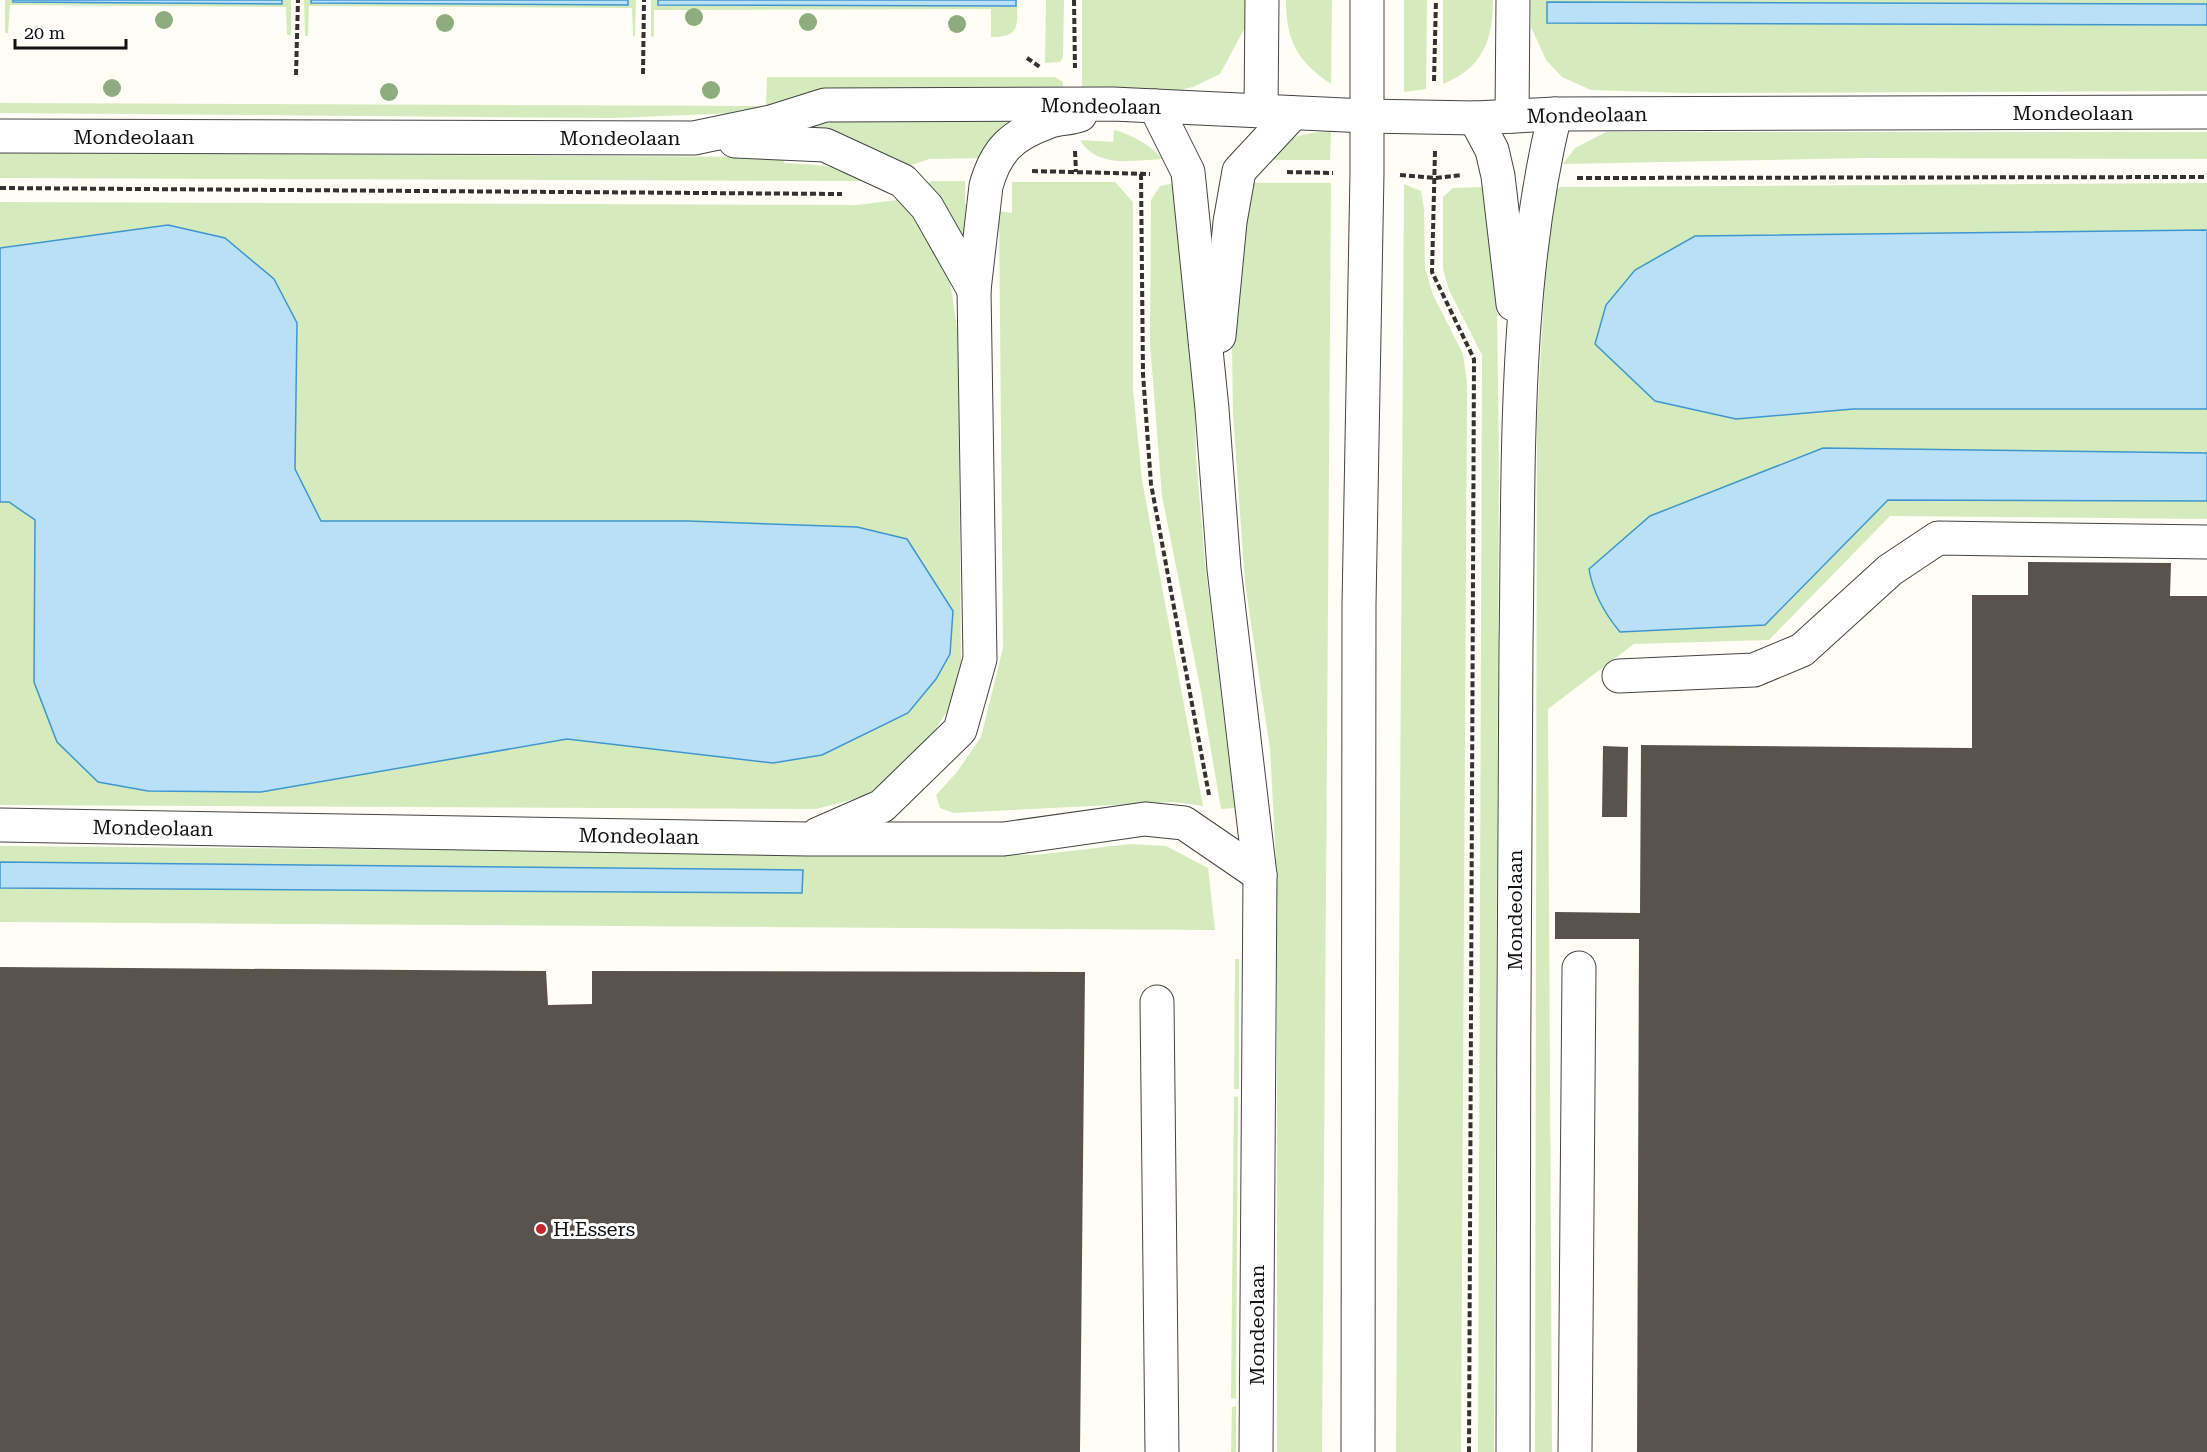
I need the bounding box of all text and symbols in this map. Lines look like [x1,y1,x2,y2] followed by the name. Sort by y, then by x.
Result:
[15,12,126,50] scale bar
[24,22,65,43] text: 20 m
[1040,93,1162,119] street label: Mondeolaan
[2013,101,2133,125] street label: Mondeolaan
[1526,102,1648,128] street label: Mondeolaan
[74,125,194,149] street label: Mondeolaan
[560,126,680,150] street label: Mondeolaan
[92,815,214,841] street label: Mondeolaan
[578,823,700,849] street label: Mondeolaan
[1503,850,1527,970] street label: Mondeolaan
[553,1217,635,1241] place label: H.Essers
[534,1222,548,1236] marker: H.Essers
[1245,1265,1269,1385] street label: Mondeolaan

